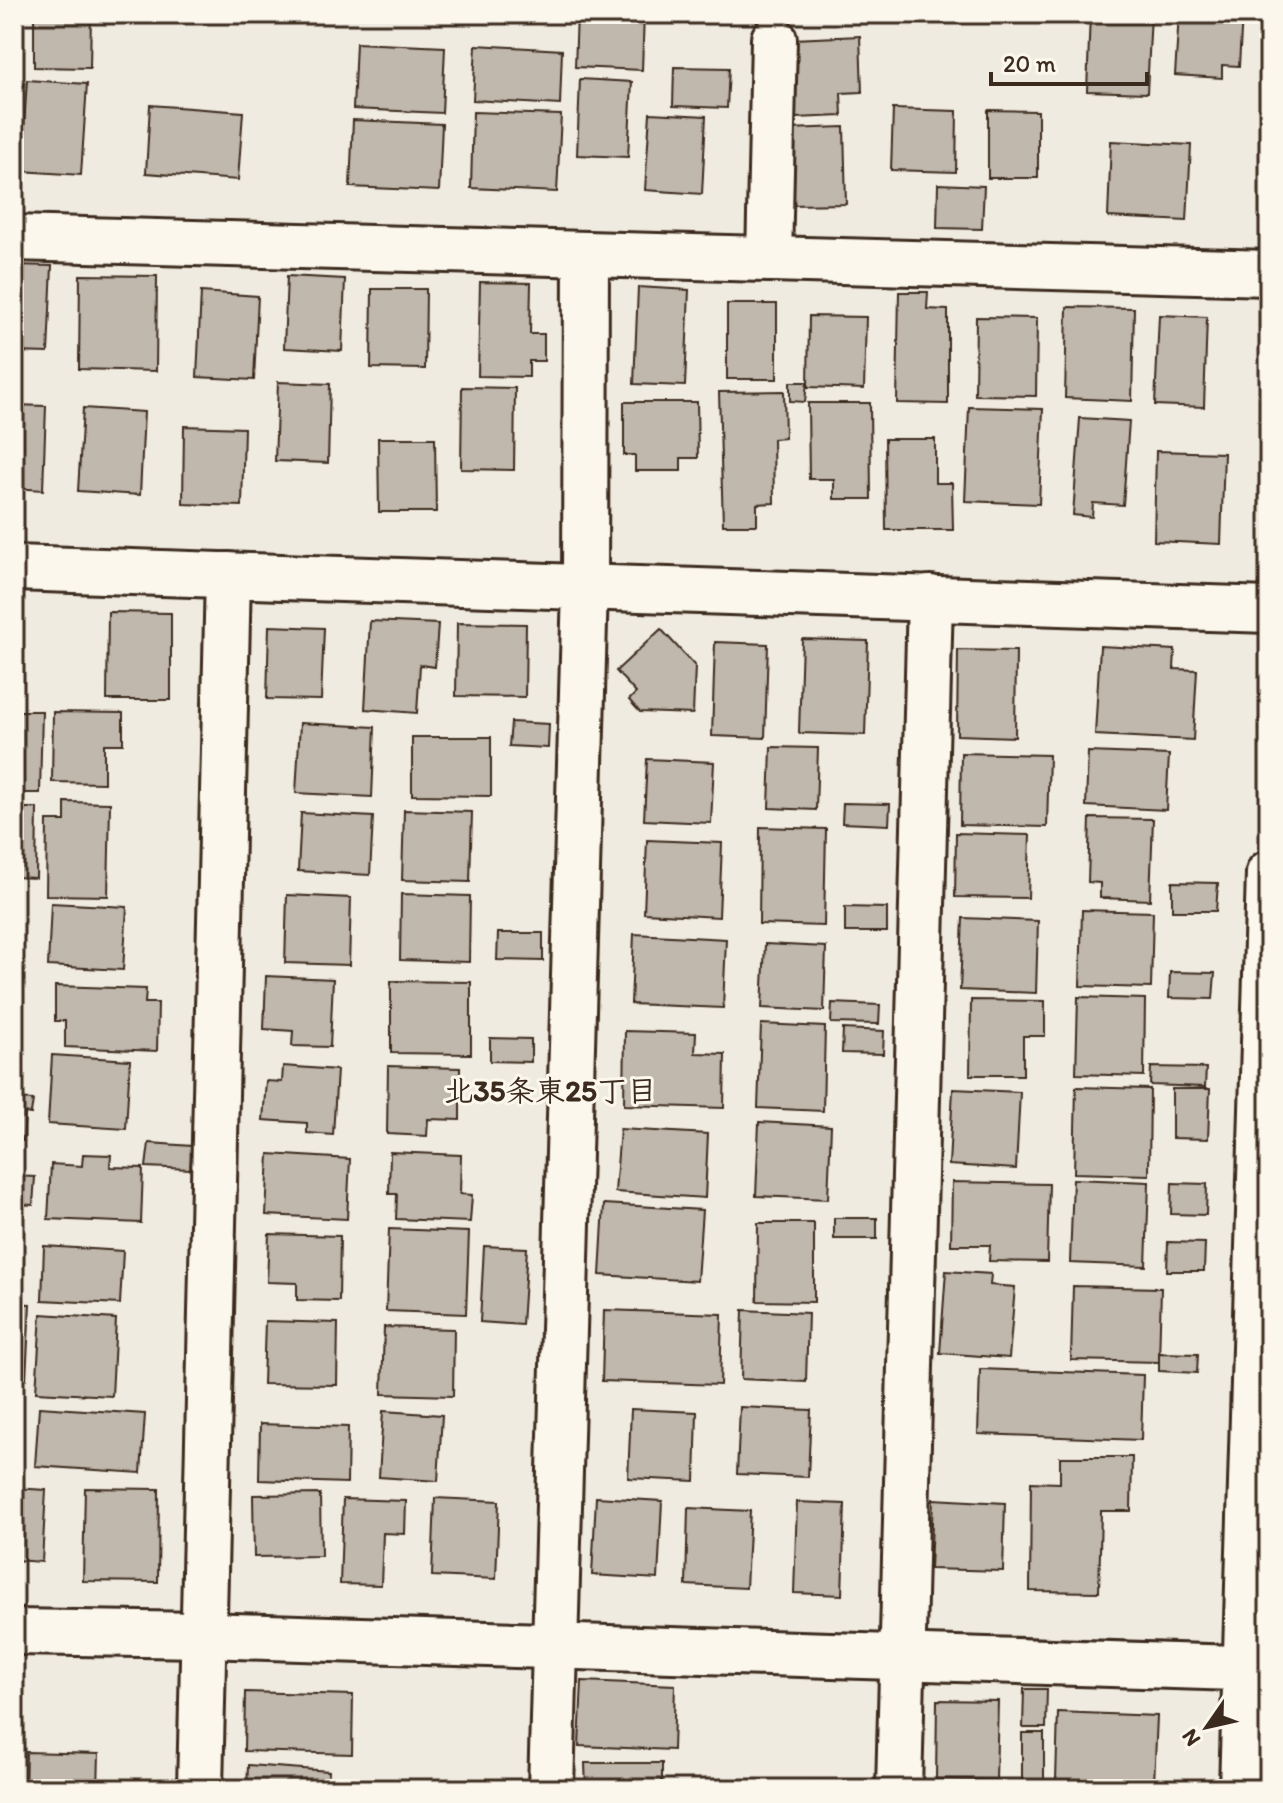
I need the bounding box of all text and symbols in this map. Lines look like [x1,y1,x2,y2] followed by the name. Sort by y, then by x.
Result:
[991,36,1147,86] scale bar
[1003,49,1056,78] text: 20 m
[443,1072,657,1109] district label: 北35条東25丁目
[1167,1687,1247,1767] north arrow
[1175,1724,1206,1752] text: N

